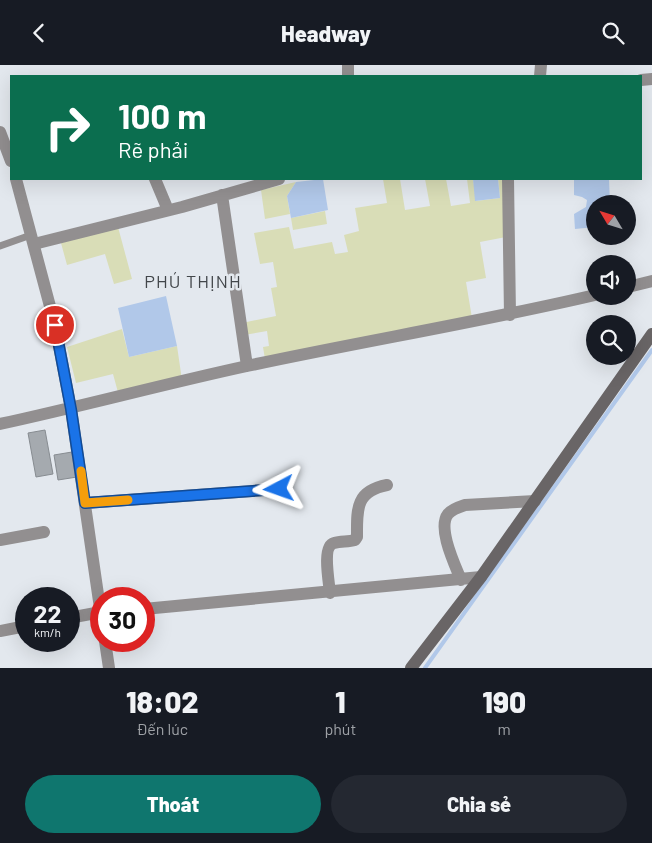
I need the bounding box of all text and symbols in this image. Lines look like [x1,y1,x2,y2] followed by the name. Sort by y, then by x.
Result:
[25,19,53,47] icon: back
[599,19,627,47] icon: search
[281,20,371,46] text: Headway
[118,94,207,136] text: 100 m
[35,95,100,160] icon: right
[118,136,188,162] text: Rẽ phải
[586,195,636,245] north arrow
[586,195,636,365] map controls
[586,255,636,305] button: sound
[144,270,242,292] district label: PHÚ THỊNH
[34,304,76,346] pin
[41,311,69,339] icon: arrive
[586,315,636,365] button: search
[252,462,304,514] position arrow
[90,587,155,652] speed limit sign: 30
[33,598,62,628] text: 22
[34,625,61,639] text: km/h
[126,683,198,719] text: 18:02
[335,683,346,719] text: 1
[482,683,526,719] text: 190
[136,719,188,738] text: Đến lúc
[324,719,356,738] text: phút
[498,719,511,738] text: m
[25,775,321,833] button: Thoát
[331,775,627,833] button: Chia sẻ

